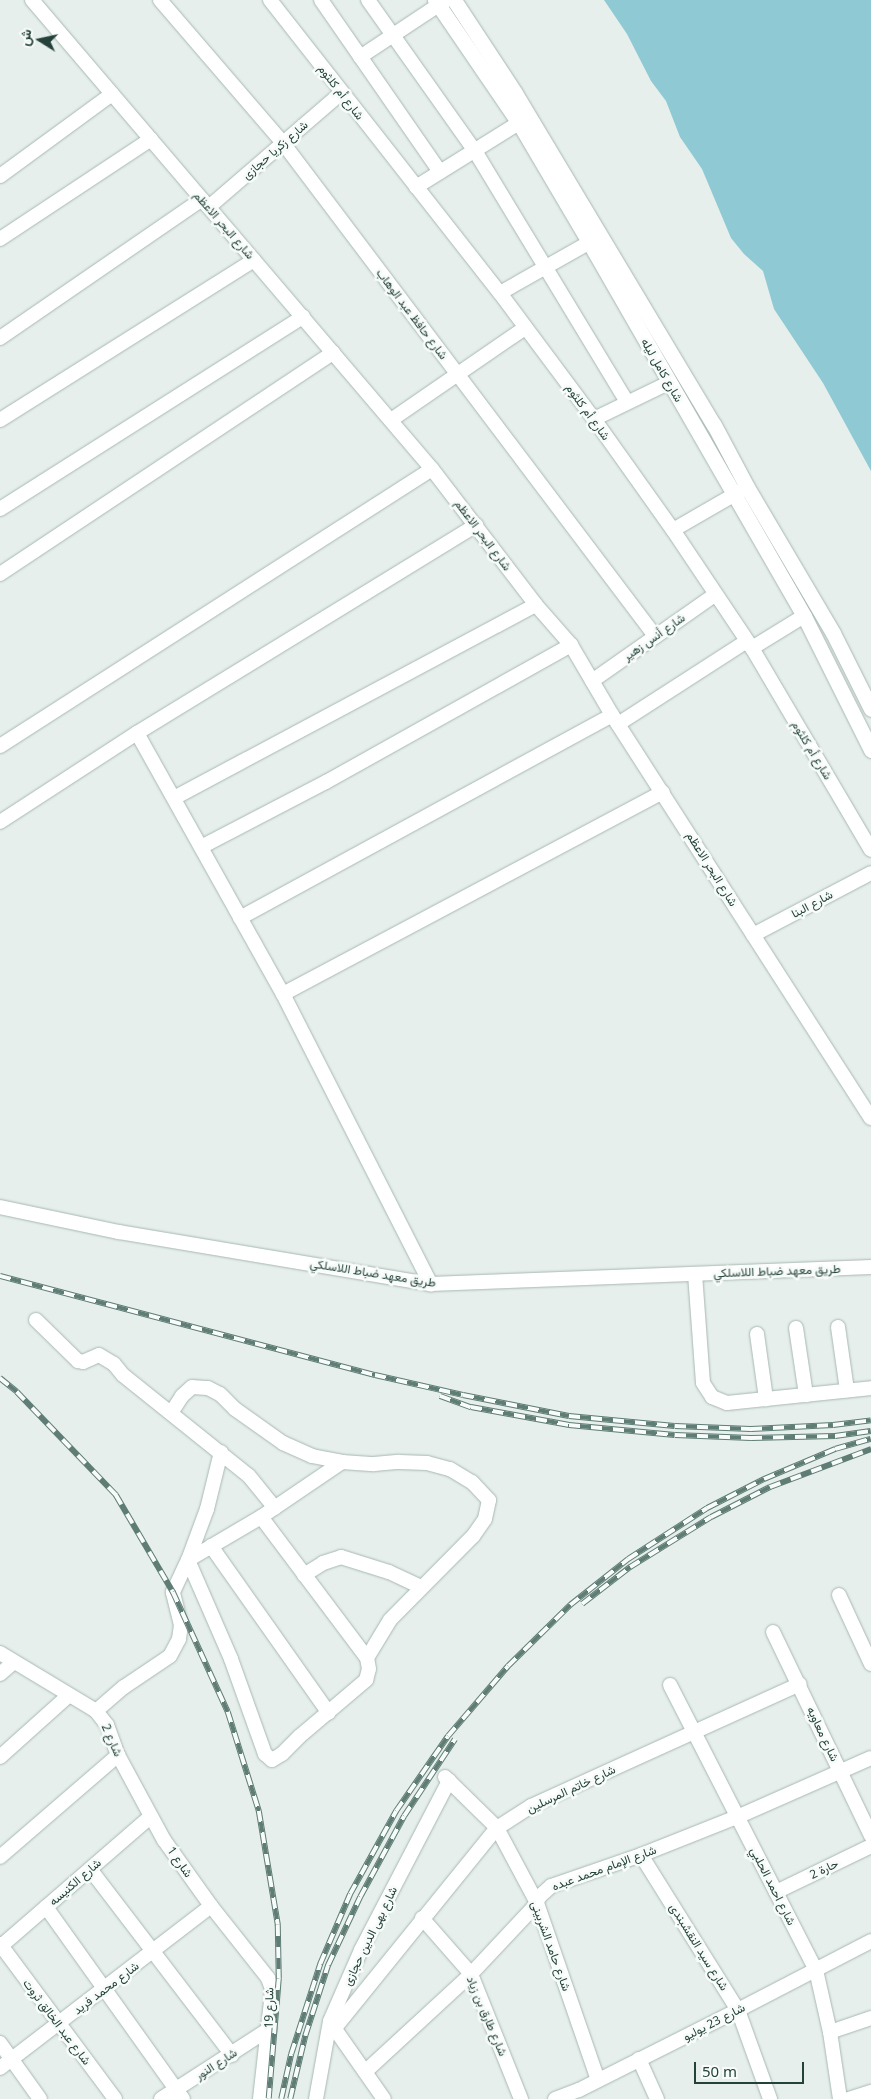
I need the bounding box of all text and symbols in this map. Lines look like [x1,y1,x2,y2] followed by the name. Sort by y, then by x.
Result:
[15,15,65,65] north arrow
[14,27,36,47] text: ش
[315,61,367,123] street label: شارع أم كلثوم
[239,118,311,182] street label: شارع زكريا حجازى
[191,188,257,262] street label: شارع البحر الاعظم
[373,266,451,362] street label: شارع حافظ عبد الوهاب
[638,336,686,404] street label: شارع كامل ليله
[563,381,613,443] street label: شارع أم كلثوم
[452,497,514,573] street label: شارع البحر الاعظم
[620,610,688,664] street label: شارع أنس زهير
[789,718,835,782] street label: شارع أم كلثوم
[683,829,741,909] street label: شارع البحر الاعظم
[789,887,835,921] street label: شارع البنا
[309,1256,437,1290] street label: طريق معهد ضباط اللاسلكي
[713,1262,841,1280] street label: طريق معهد ضباط اللاسلكي
[804,1704,842,1764] street label: شارع معاويه
[98,1721,126,1759] street label: شارع 2
[524,1762,618,1816] street label: شارع خاتم المرسلين
[550,1842,658,1894] street label: شارع الإمام محمد عبده
[164,1844,196,1880] street label: شارع 1
[747,1845,799,1927] street label: شارع احمد الحلبي
[46,1855,104,1909] street label: شارع الكنيسه
[807,1856,841,1882] street label: حارة 2
[340,1884,400,1988] street label: شارع بهى الدين حجازى
[528,1899,574,1993] street label: شارع حامد الشربينى
[666,1901,732,1993] street label: شارع سيد النقشبندى
[70,1959,142,2017] street label: شارع محمد فريد
[464,1974,510,2058] street label: شارع طارق بن زياد
[20,1976,94,2068] street label: شارع عبد الخالق ثروت
[261,1987,277,2029] street label: شارع 19
[681,2000,747,2044] street label: شارع 23 يوليو
[192,2045,240,2083] street label: شارع النور
[696,2052,806,2084] scale bar
[702,2061,737,2081] text: 50 m

